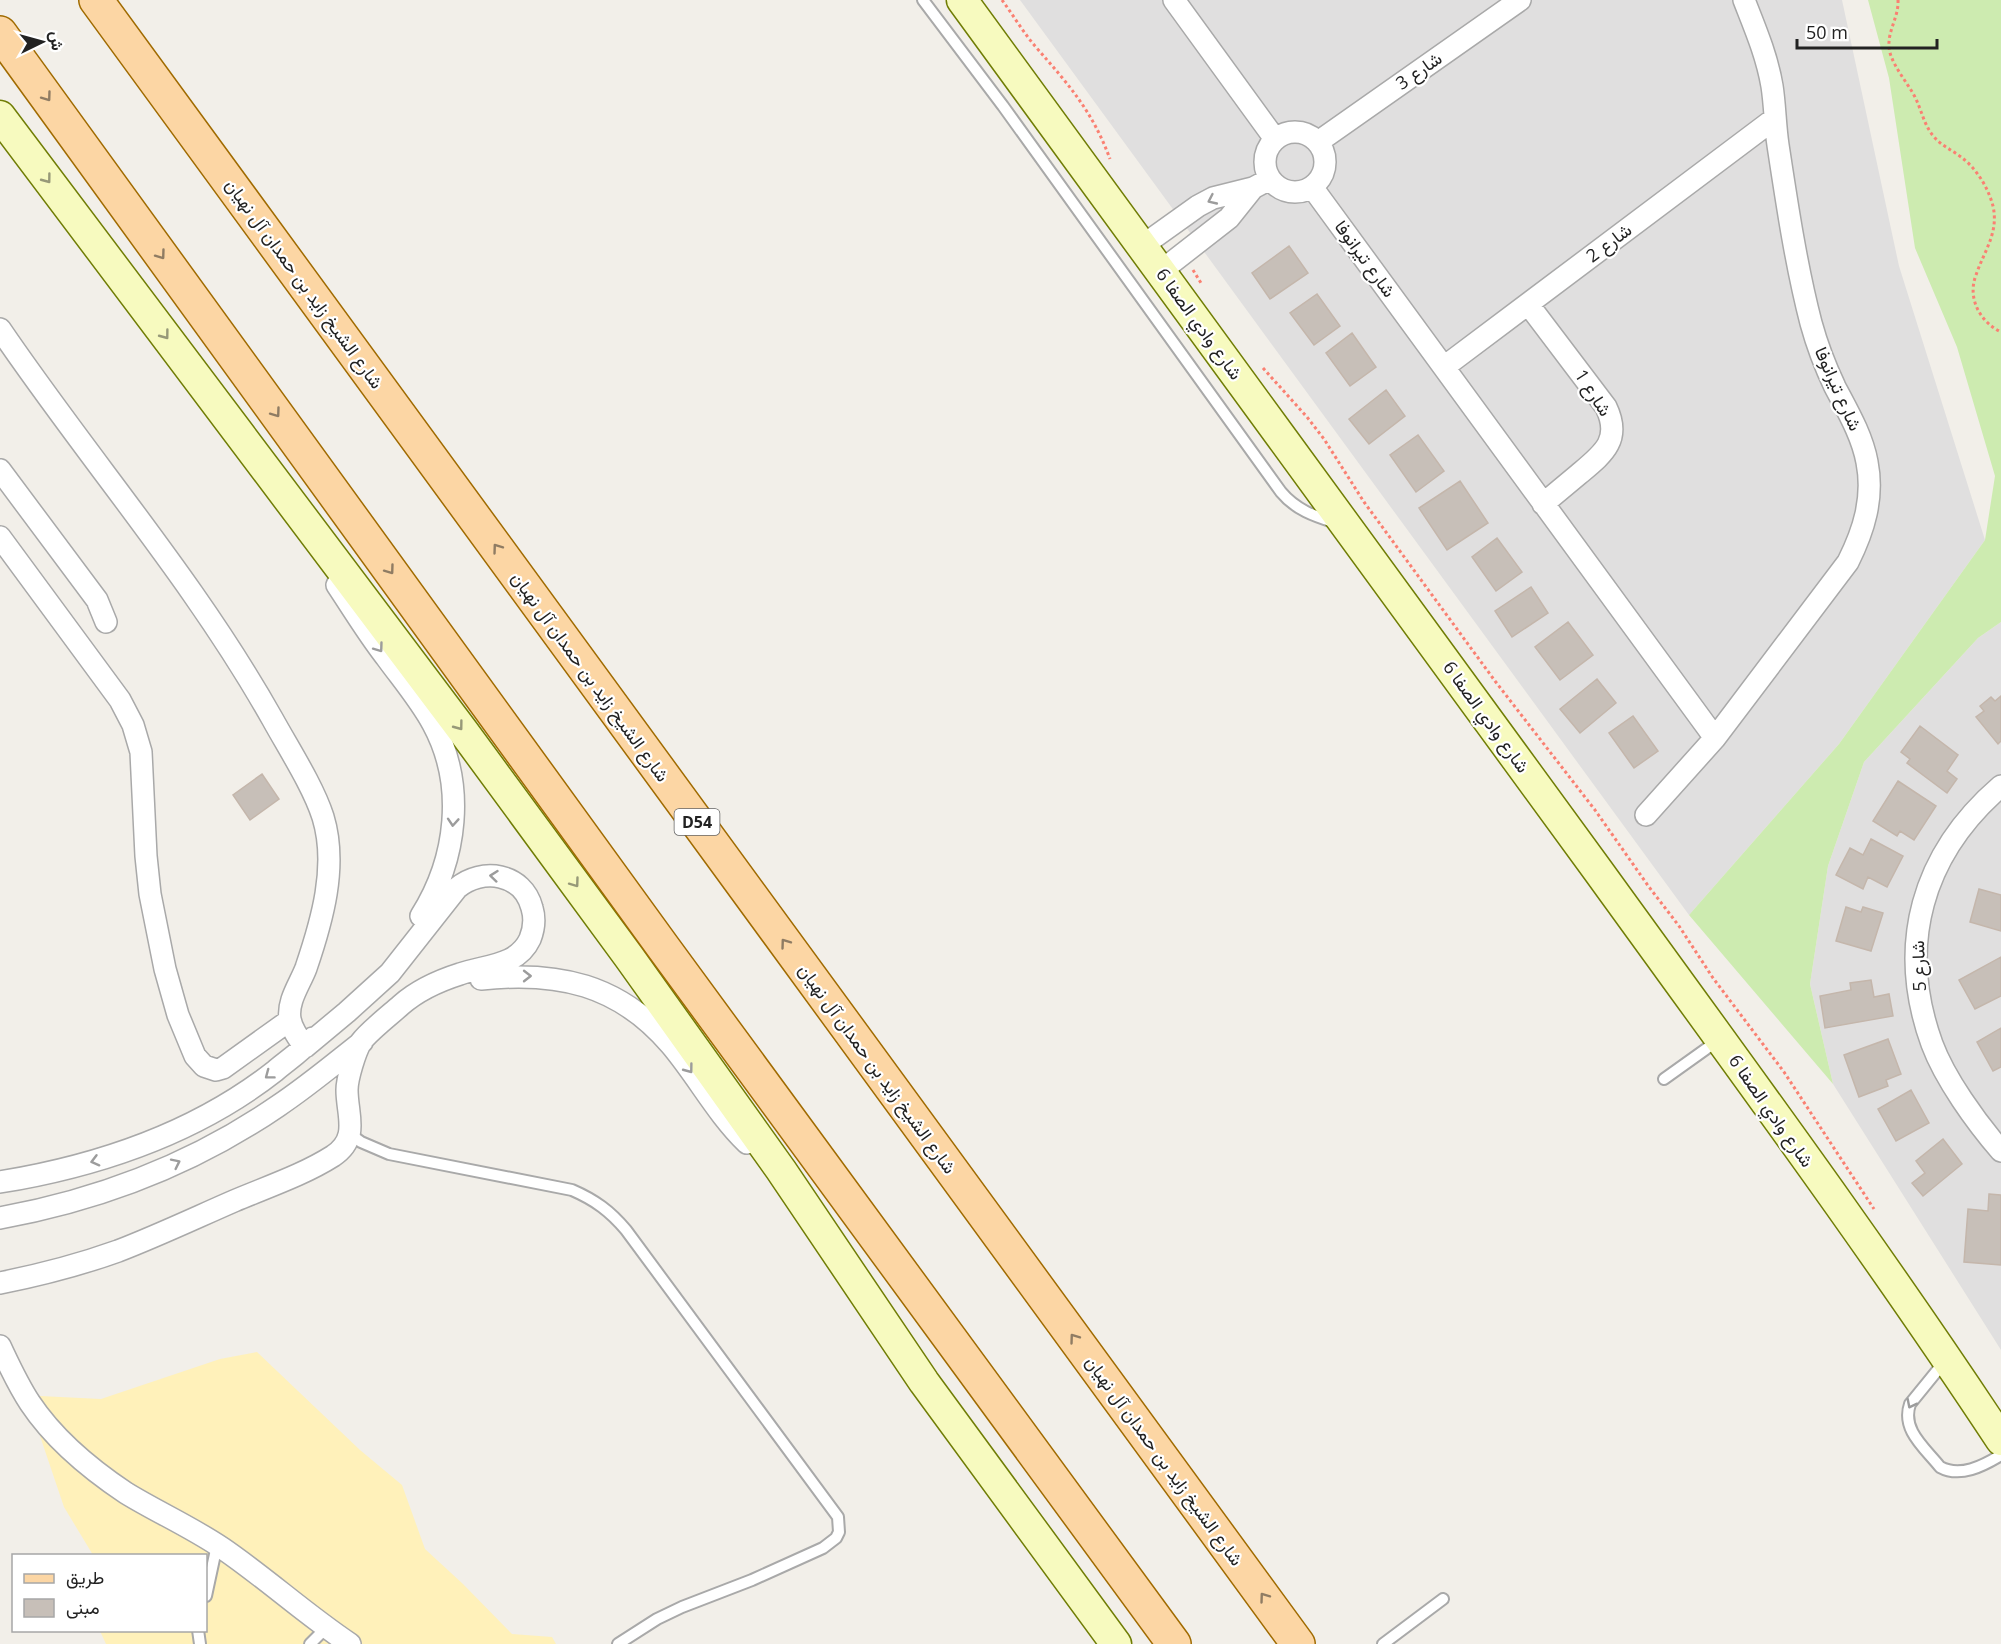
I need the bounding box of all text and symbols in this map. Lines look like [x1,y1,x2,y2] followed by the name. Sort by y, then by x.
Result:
[12,12,72,72] north arrow
[1797,12,1936,50] scale bar
[1806,20,1848,44] text: 50 m
[45,30,69,51] text: ش
[1391,46,1447,96] street label: شارع 3
[40,90,51,101] one-way arrow
[40,173,51,184] one-way arrow
[220,174,389,394] street label: شارع الشيخ زايد بن حمدان آل نهيان
[1208,192,1219,204] one-way arrow
[1329,215,1402,302] street label: شارع تيرانوفا
[1581,217,1637,268] street label: شارع 2
[154,248,165,259] one-way arrow
[1148,263,1248,386] street label: شارع وادي الصفا 6
[158,328,169,339] one-way arrow
[1809,343,1868,435] street label: شارع تيرانوفا
[1569,364,1618,421] street label: شارع 1
[269,406,280,417] one-way arrow
[493,544,504,555] one-way arrow
[383,564,394,575] one-way arrow
[506,567,675,787] street label: شارع الشيخ زايد بن حمدان آل نهيان
[372,641,383,652] one-way arrow
[1435,656,1535,779] street label: شارع وادي الصفا 6
[452,719,463,730] one-way arrow
[674,809,720,835] road number: D54
[446,818,459,827] one-way arrow
[489,870,498,883] one-way arrow
[567,876,578,887] one-way arrow
[781,939,792,950] one-way arrow
[1905,940,1932,992] street label: شارع 5
[793,959,962,1179] street label: شارع الشيخ زايد بن حمدان آل نهيان
[523,970,532,982] one-way arrow
[1721,1049,1820,1174] street label: شارع وادي الصفا 6
[682,1062,693,1073] one-way arrow
[265,1068,276,1079] one-way arrow
[91,1154,101,1167] one-way arrow
[169,1159,180,1170] one-way arrow
[1070,1333,1081,1344] one-way arrow
[1080,1351,1249,1571] street label: شارع الشيخ زايد بن حمدان آل نهيان
[1907,1398,1919,1409] one-way arrow
[12,1554,207,1632] legend
[66,1565,104,1589] text: طريق
[1260,1592,1271,1603] one-way arrow
[66,1595,100,1619] text: مبنى

